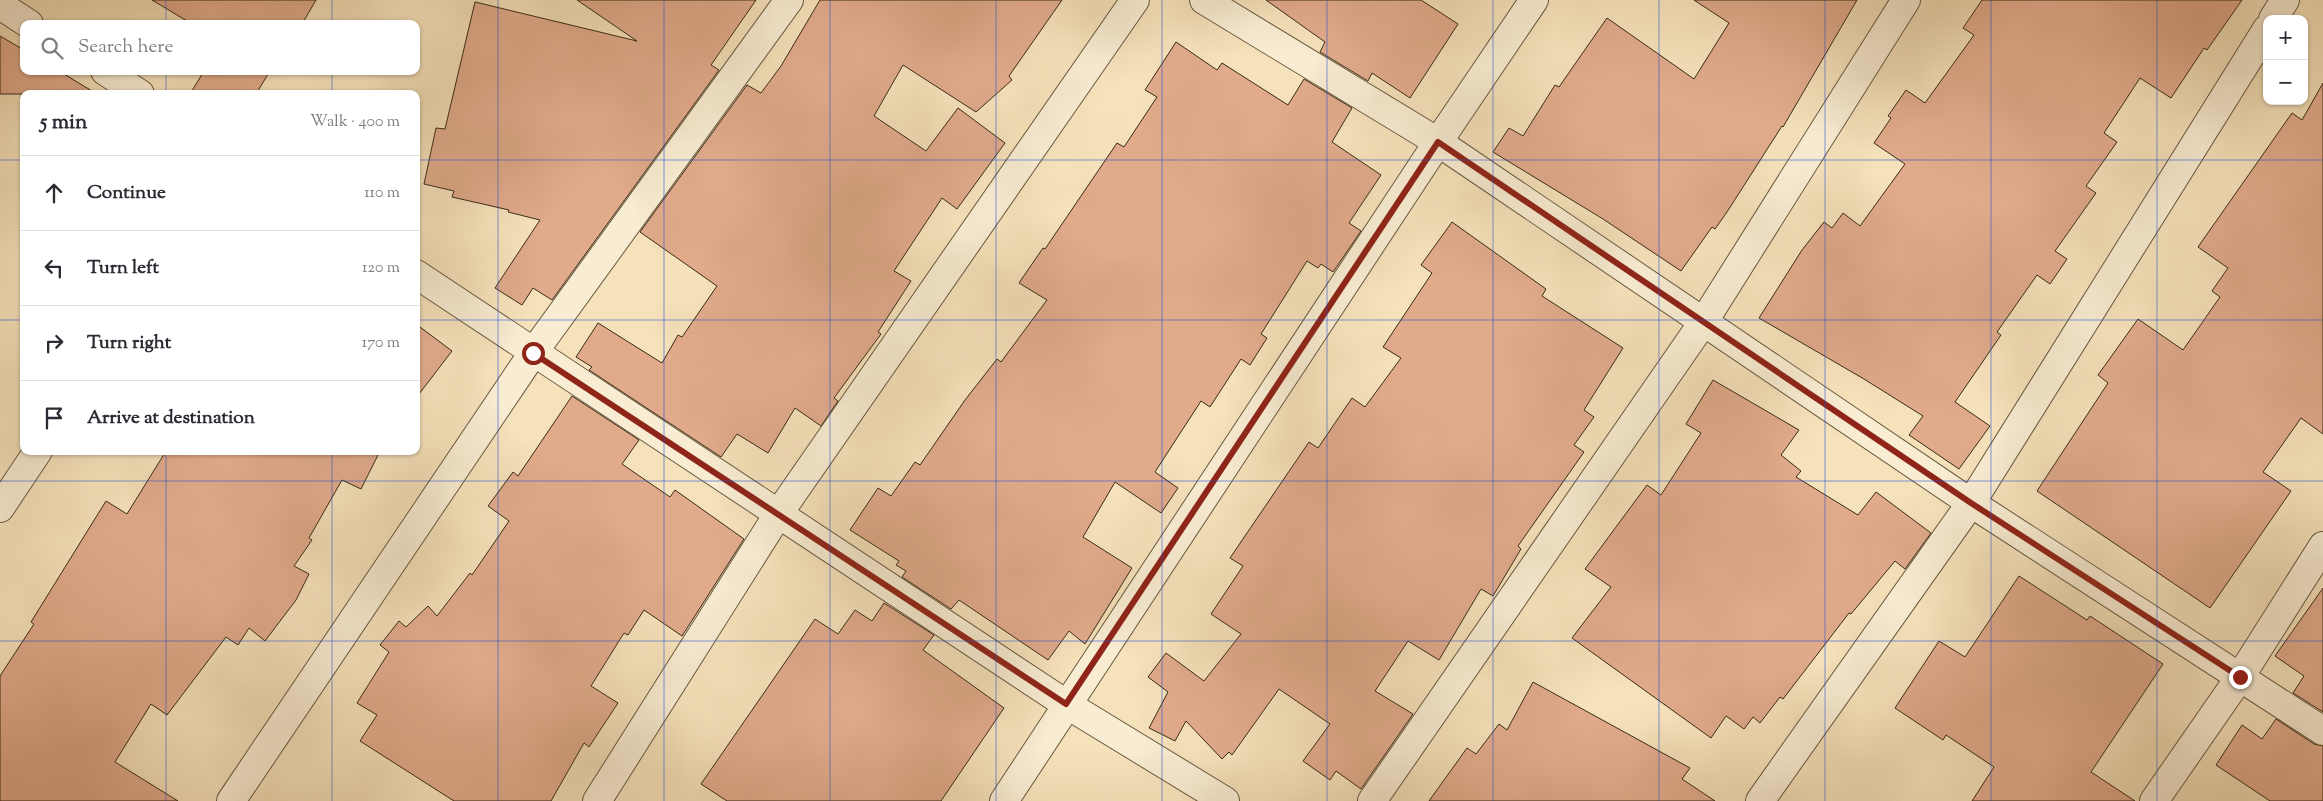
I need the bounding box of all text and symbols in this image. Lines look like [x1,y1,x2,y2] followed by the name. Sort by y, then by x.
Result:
[2263,15,2308,105] map controls
[2263,15,2308,60] button: +
[20,20,420,75] search box
[38,34,66,62] icon: search
[78,34,173,61] text: Search here
[2263,60,2308,105] button: −
[40,108,87,138] text: 5 min
[310,111,400,134] text: Walk · 400 m
[40,179,68,207] icon: ahead
[87,180,166,207] text: Continue
[364,182,400,205] text: 110 m
[40,254,68,282] icon: left
[87,255,159,282] text: Turn left
[362,257,400,280] text: 120 m
[40,329,68,357] icon: right
[87,330,171,357] text: Turn right
[362,332,400,355] text: 170 m
[522,342,545,365] route start
[40,404,68,432] icon: arrive
[87,405,255,432] text: Arrive at destination
[2229,666,2252,689] route end

